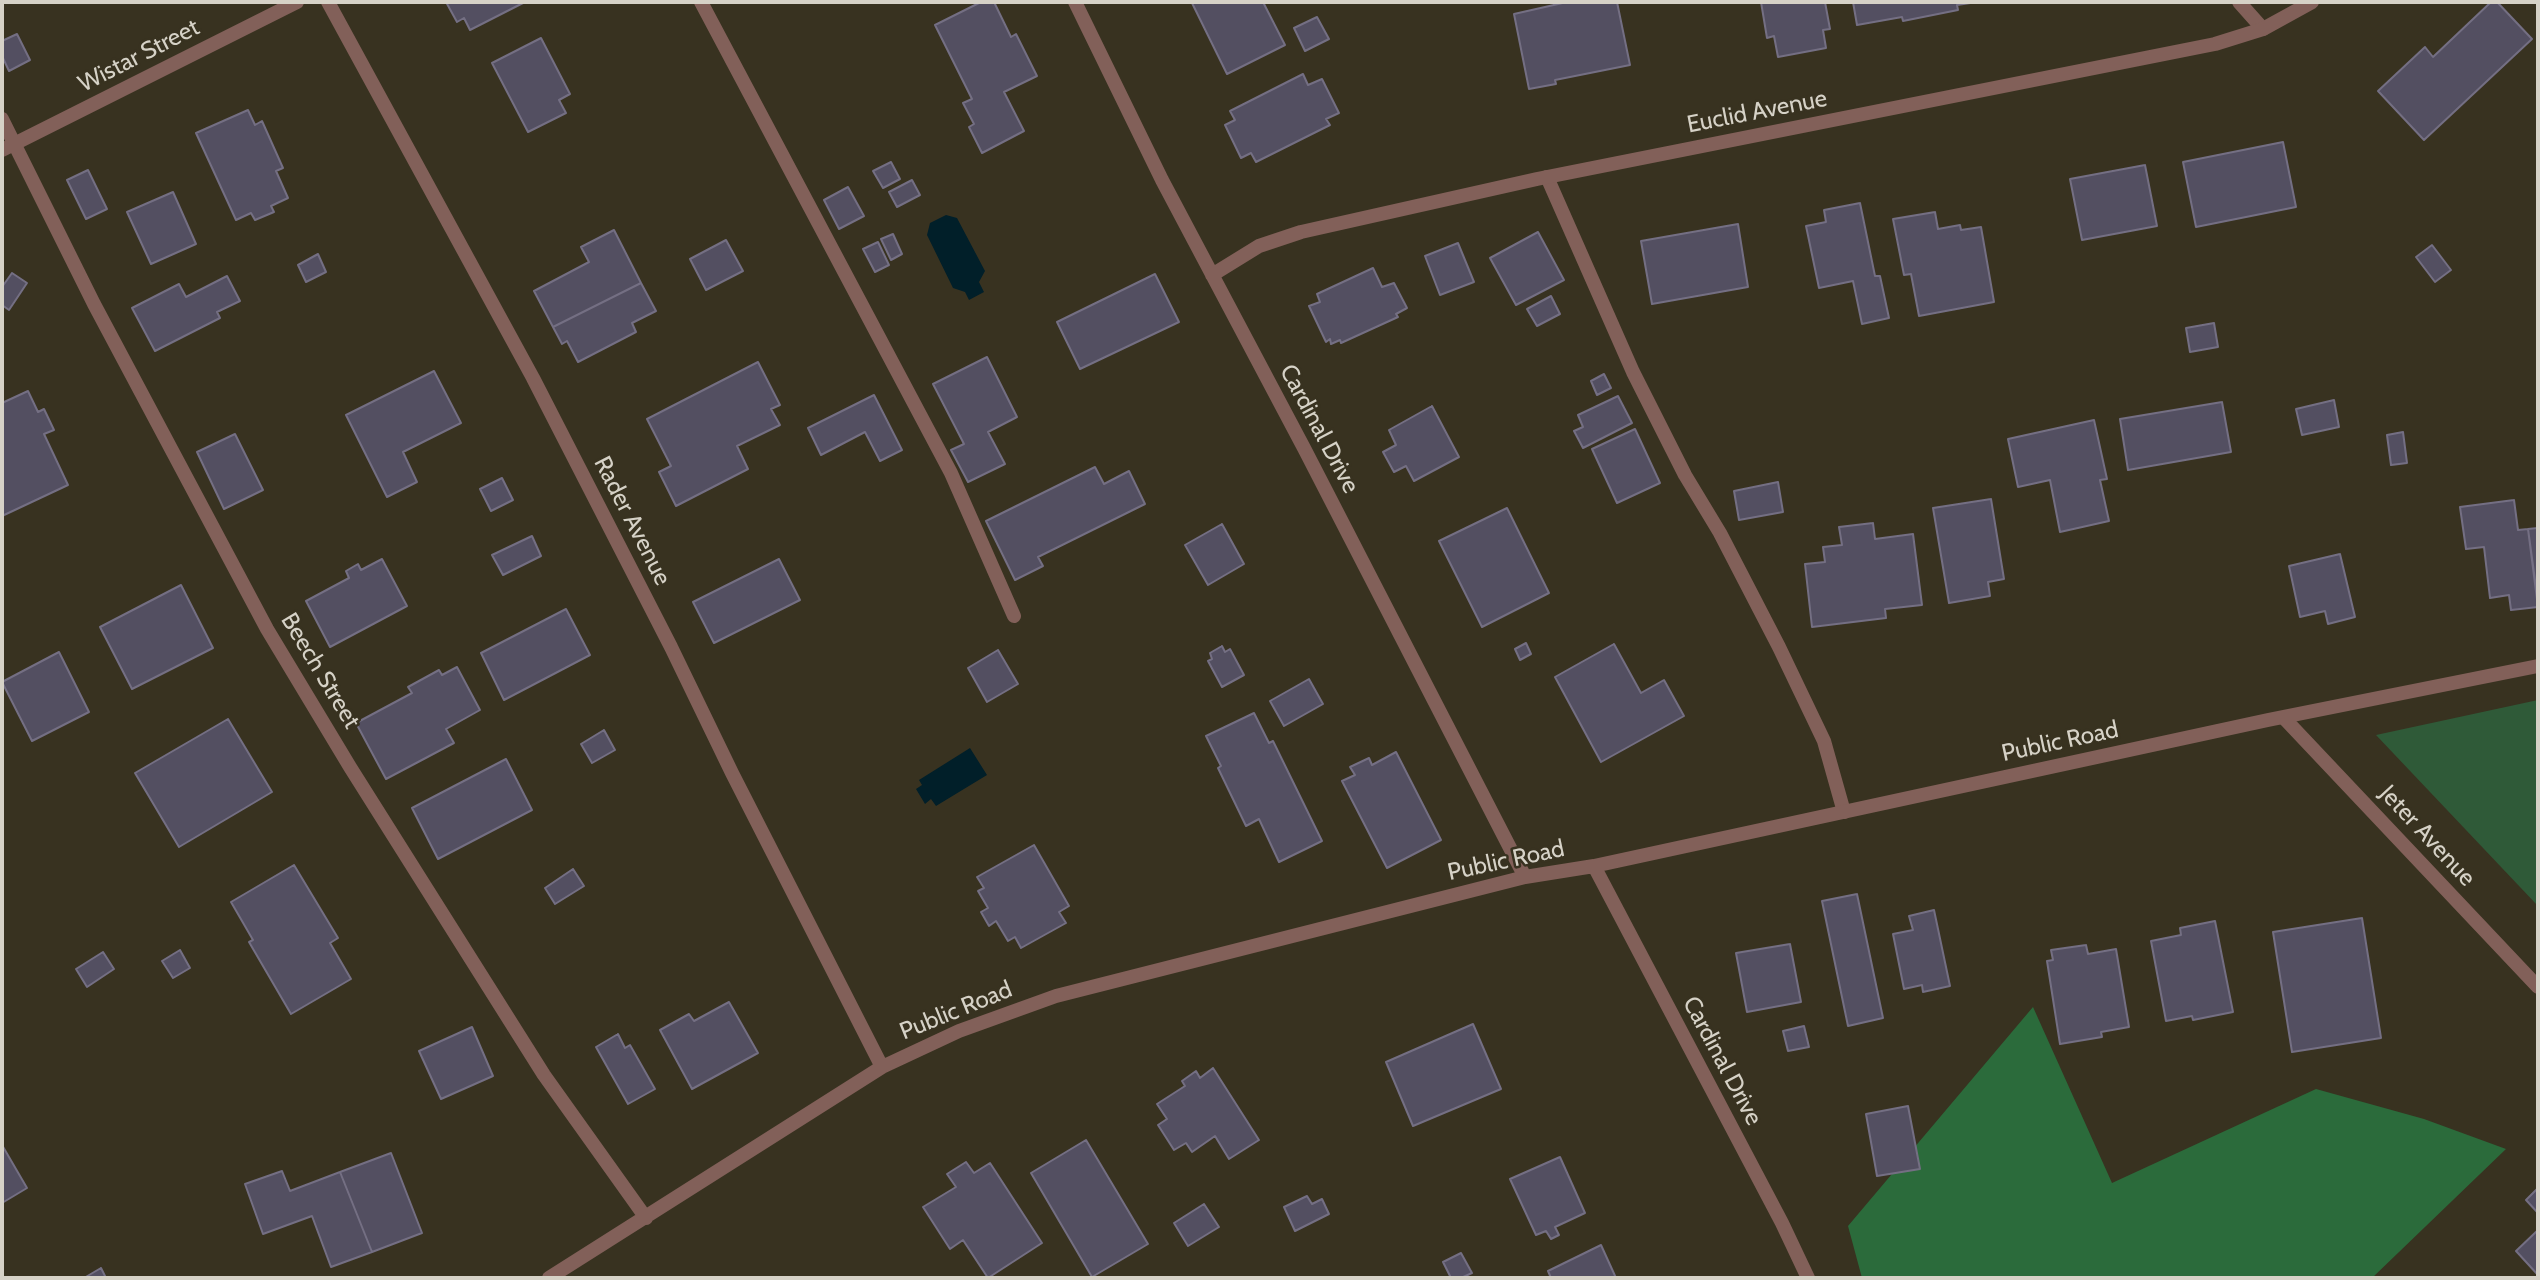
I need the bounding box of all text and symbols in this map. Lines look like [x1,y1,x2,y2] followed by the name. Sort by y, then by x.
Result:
[74,13,204,99] street label: Wistar Street
[1685,84,1829,140] street label: Euclid Avenue
[1273,360,1365,498] street label: Cardinal Drive
[587,452,677,590] street label: Rader Avenue
[274,608,366,734] street label: Beech Street
[1999,716,2121,768] street label: Public Road
[2373,780,2481,892] street label: Jeter Avenue
[1445,835,1567,887] street label: Public Road
[896,975,1016,1047] street label: Public Road
[1676,992,1768,1130] street label: Cardinal Drive

